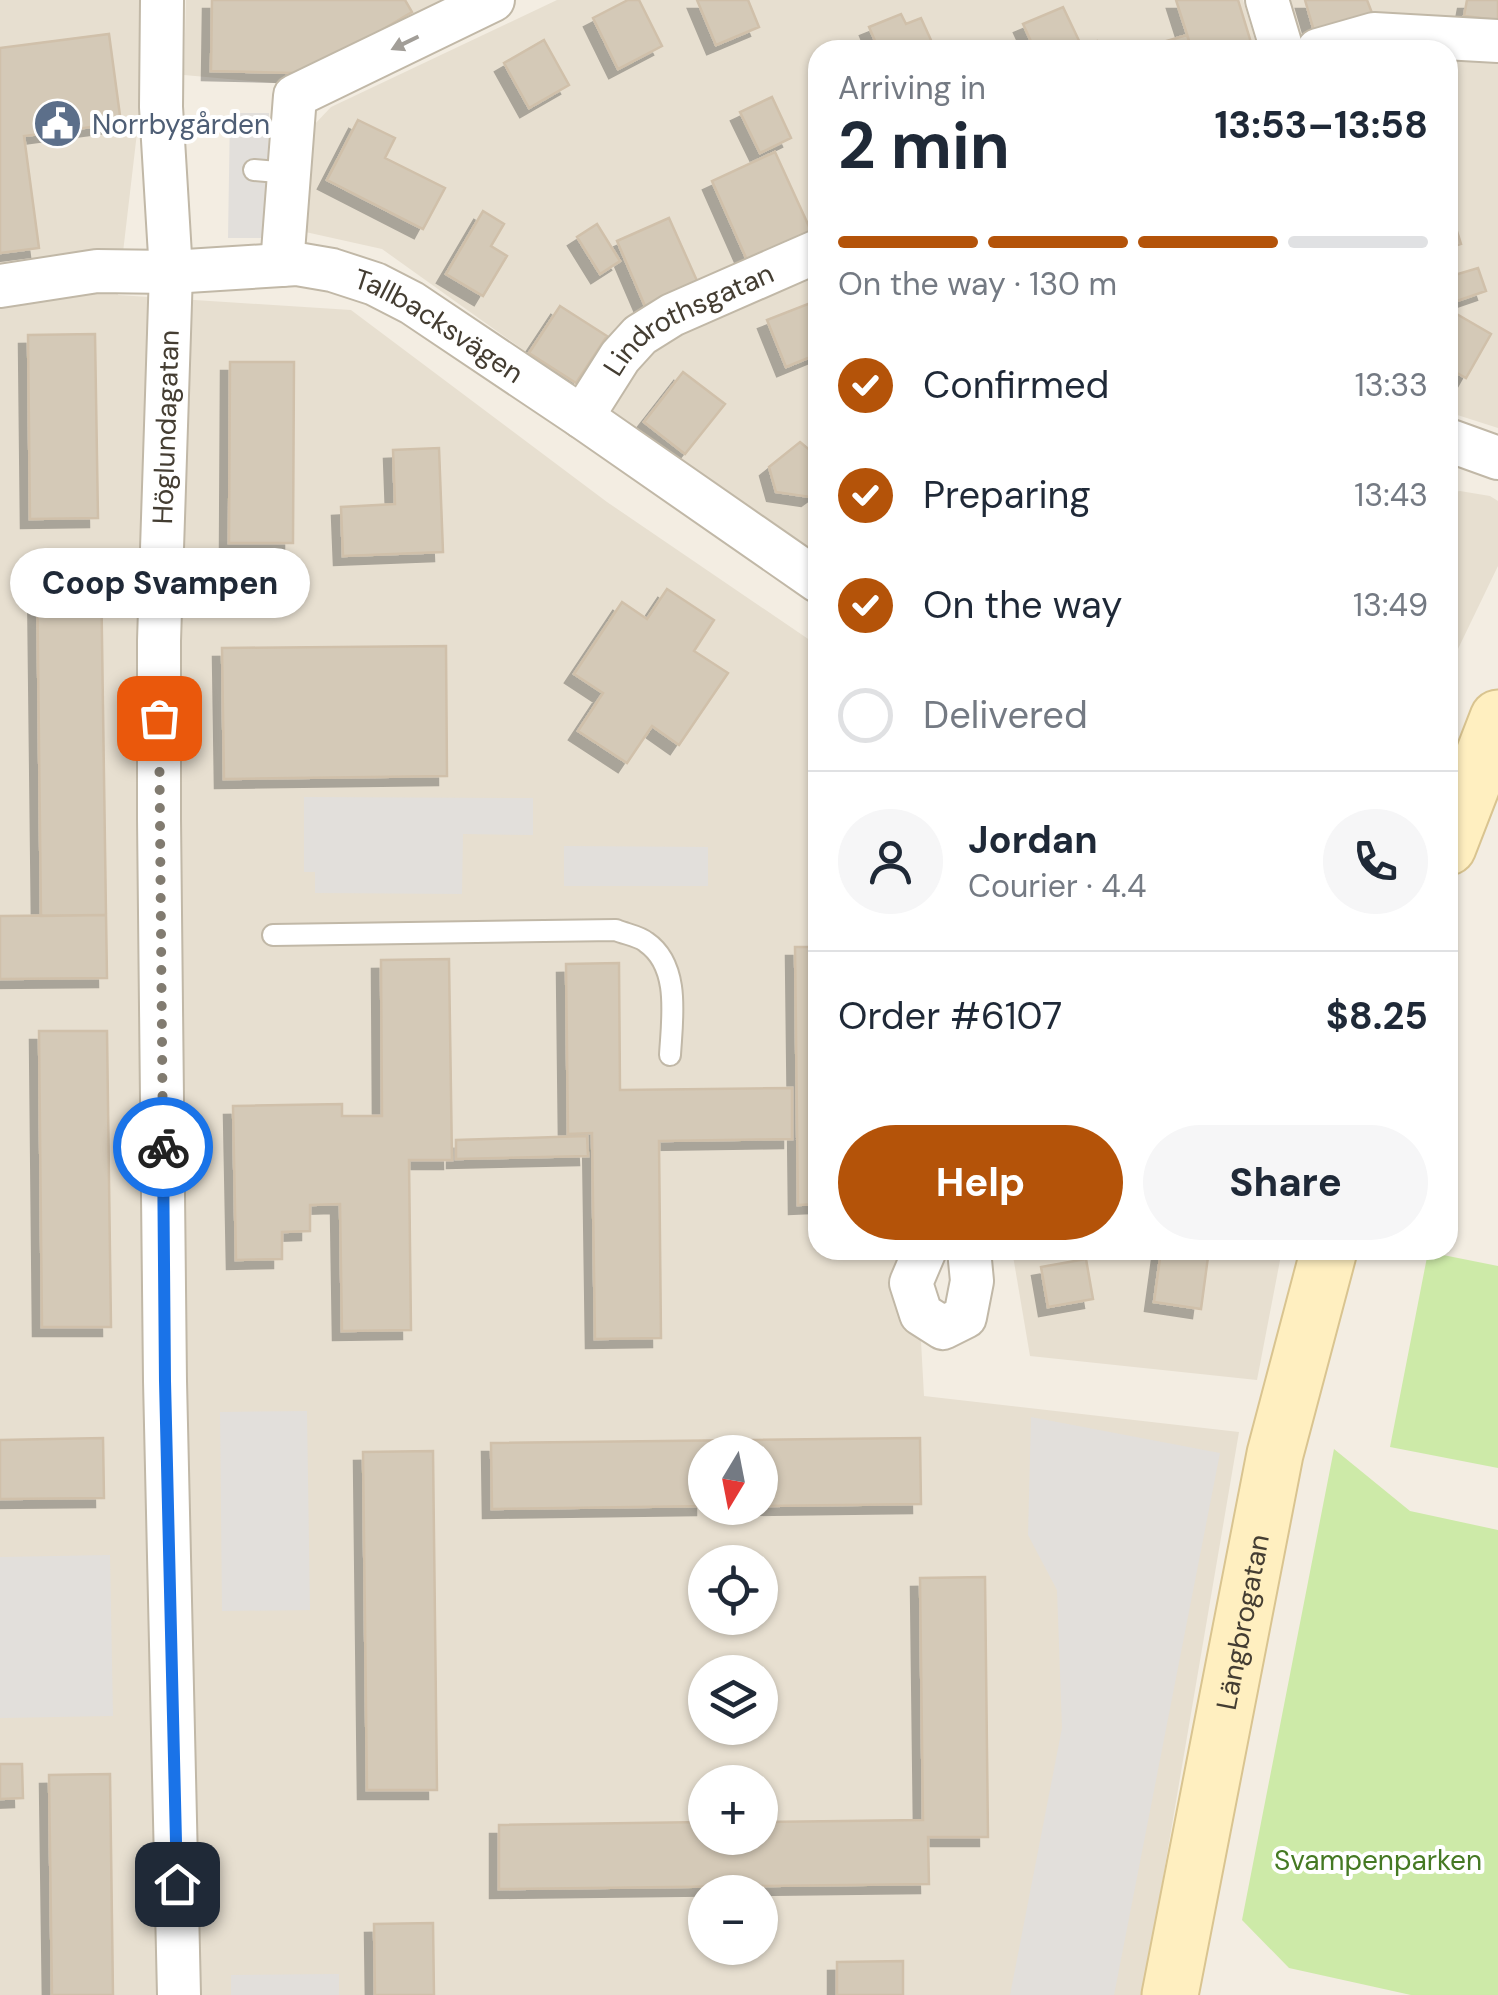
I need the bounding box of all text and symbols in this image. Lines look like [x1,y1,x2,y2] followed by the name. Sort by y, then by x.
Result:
[391,34,420,51] one-way arrow
[838,67,986,109] text: Arriving in
[31,98,83,150] public building icon: Norrbygården
[1215,100,1428,150] text: 13:53–13:58
[838,104,1010,188] text: 2 min
[92,106,270,143] place label: Norrbygården
[594,254,779,383] street label: Lindrothsgatan
[350,260,531,391] street label: Tallbacksvägen
[838,263,1117,305] text: On the way · 130 m
[144,329,188,525] street label: Höglundagatan
[838,358,893,413] icon: check
[923,360,1109,410] text: Confirmed
[1355,364,1428,406] text: 13:33
[838,468,893,523] icon: check
[923,470,1091,520] text: Preparing
[1354,474,1428,516] text: 13:43
[9,548,309,618] callout: Coop Svampen
[42,562,278,604] text: Coop Svampen
[838,578,893,633] icon: check
[923,580,1122,630] text: On the way
[1353,584,1428,626] text: 13:49
[117,676,202,761] pin
[923,690,1088,740] text: Delivered
[132,691,187,746] icon: bag
[838,809,943,914] button: person
[1323,809,1428,914] button: phone
[968,815,1098,865] text: Jordan
[968,865,1146,907] text: Courier · 4.4
[838,991,1062,1041] text: Order #6107
[1326,991,1428,1041] text: $8.25
[113,1097,213,1197] courier
[136,1120,191,1175] icon: bike
[838,1125,1123,1240] button: Help
[1143,1125,1428,1240] button: Share
[688,1435,778,1525] north arrow
[688,1435,778,1965] map controls
[1207,1531,1278,1713] street label: Längbrogatan
[688,1545,778,1635] button: locate
[688,1655,778,1745] button: layers
[688,1765,778,1855] button: +
[135,1842,220,1927] pin
[1274,1842,1482,1879] park label: Svampenparken
[150,1857,205,1912] icon: home
[688,1875,778,1965] button: −

